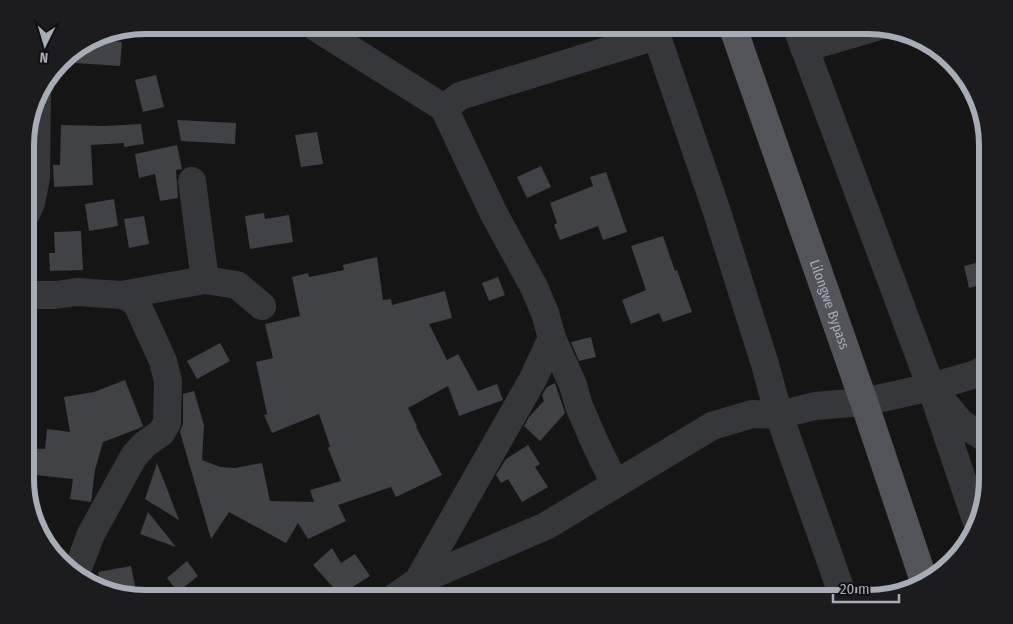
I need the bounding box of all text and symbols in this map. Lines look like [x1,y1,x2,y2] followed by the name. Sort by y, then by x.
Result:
[20,20,70,70] north arrow
[39,49,49,66] text: N
[806,257,853,352] street label: Lilongwe Bypass
[833,572,899,604] scale bar
[840,580,870,598] text: 20 m

